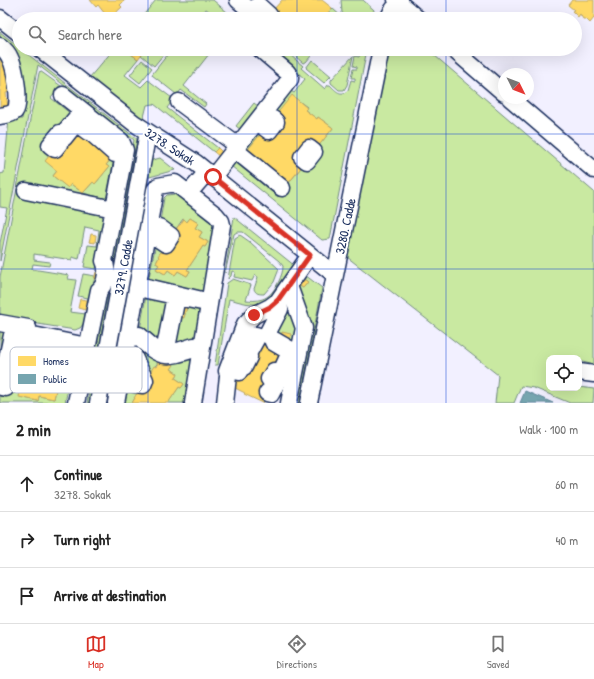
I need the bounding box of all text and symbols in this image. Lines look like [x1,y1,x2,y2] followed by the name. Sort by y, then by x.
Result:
[12,12,582,56] search box
[26,23,48,45] icon: search
[58,24,122,45] text: Search here
[498,68,534,104] north arrow
[141,123,199,169] street label: 3278. Sokak
[204,168,222,186] route start
[330,196,360,256] street label: 3280. Cadde
[109,238,137,296] street label: 3279. Cadde
[245,306,263,324] route end
[10,347,142,393] legend
[43,354,69,368] text: Homes
[546,355,582,391] map controls
[546,355,582,391] button: locate
[43,372,68,386] text: Public
[16,418,51,441] text: 2 min
[519,420,578,438] text: Walk · 100 m
[54,464,102,485] text: Continue
[16,473,38,495] icon: ahead
[555,475,578,493] text: 60 m
[54,485,111,503] text: 3278. Sokak
[16,529,38,551] icon: right
[54,529,110,550] text: Turn right
[555,531,578,549] text: 40 m
[16,585,38,607] icon: arrive
[54,585,166,606] text: Arrive at destination
[85,633,107,671] tab: Map
[277,633,317,671] tab: Directions
[487,633,509,671] tab: Saved

